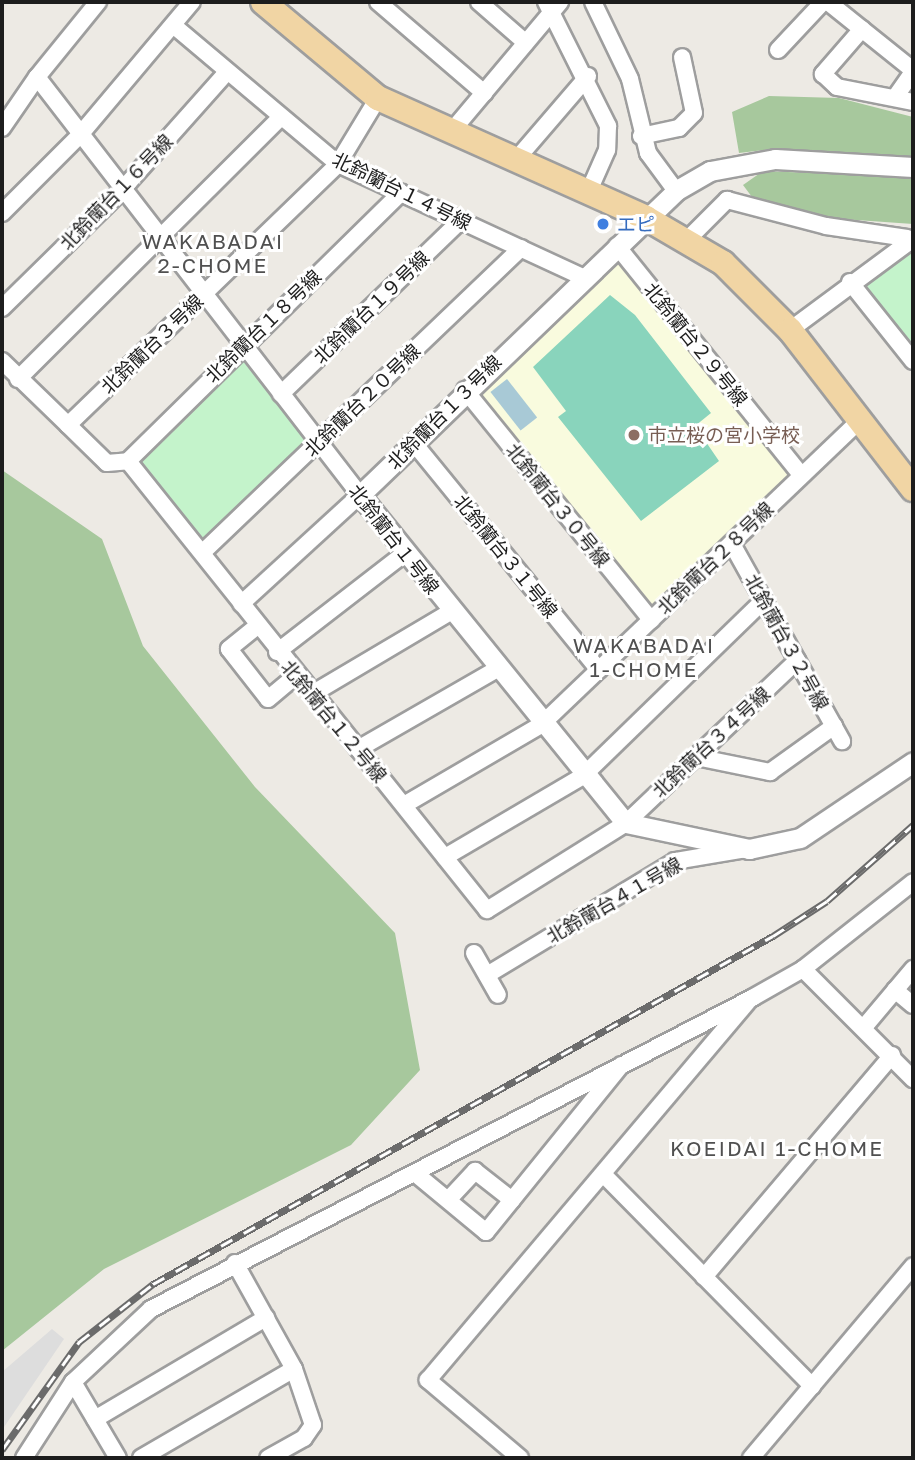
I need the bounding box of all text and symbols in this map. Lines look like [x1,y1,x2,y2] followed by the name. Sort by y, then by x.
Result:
[55,129,177,255] street label: 北鈴蘭台１６号線
[329,147,475,235] street label: 北鈴蘭台１４号線
[617,213,655,235] place label: エピ
[595,216,611,232] marker: エピ
[143,228,283,278] district label: WAKABADAI 2-CHOME
[308,246,434,368] street label: 北鈴蘭台１９号線
[200,265,326,387] street label: 北鈴蘭台１８号線
[639,278,753,410] street label: 北鈴蘭台２９号線
[96,290,208,398] street label: 北鈴蘭台３号線
[299,339,425,461] street label: 北鈴蘭台２０号線
[382,350,506,474] street label: 北鈴蘭台１３号線
[648,424,800,446] place label: 市立桜の宮小学校
[626,427,642,443] marker: 市立桜の宮小学校
[501,439,615,571] street label: 北鈴蘭台３０号線
[344,480,444,598] street label: 北鈴蘭台１号線
[449,490,563,622] street label: 北鈴蘭台３１号線
[652,497,778,619] street label: 北鈴蘭台２８号線
[740,570,834,714] street label: 北鈴蘭台３２号線
[574,632,714,682] district label: WAKABADAI 1-CHOME
[276,655,392,787] street label: 北鈴蘭台１２号線
[648,682,774,802] street label: 北鈴蘭台３４号線
[542,852,686,948] street label: 北鈴蘭台４１号線
[672,1135,882,1161] district label: KOEIDAI 1-CHOME

